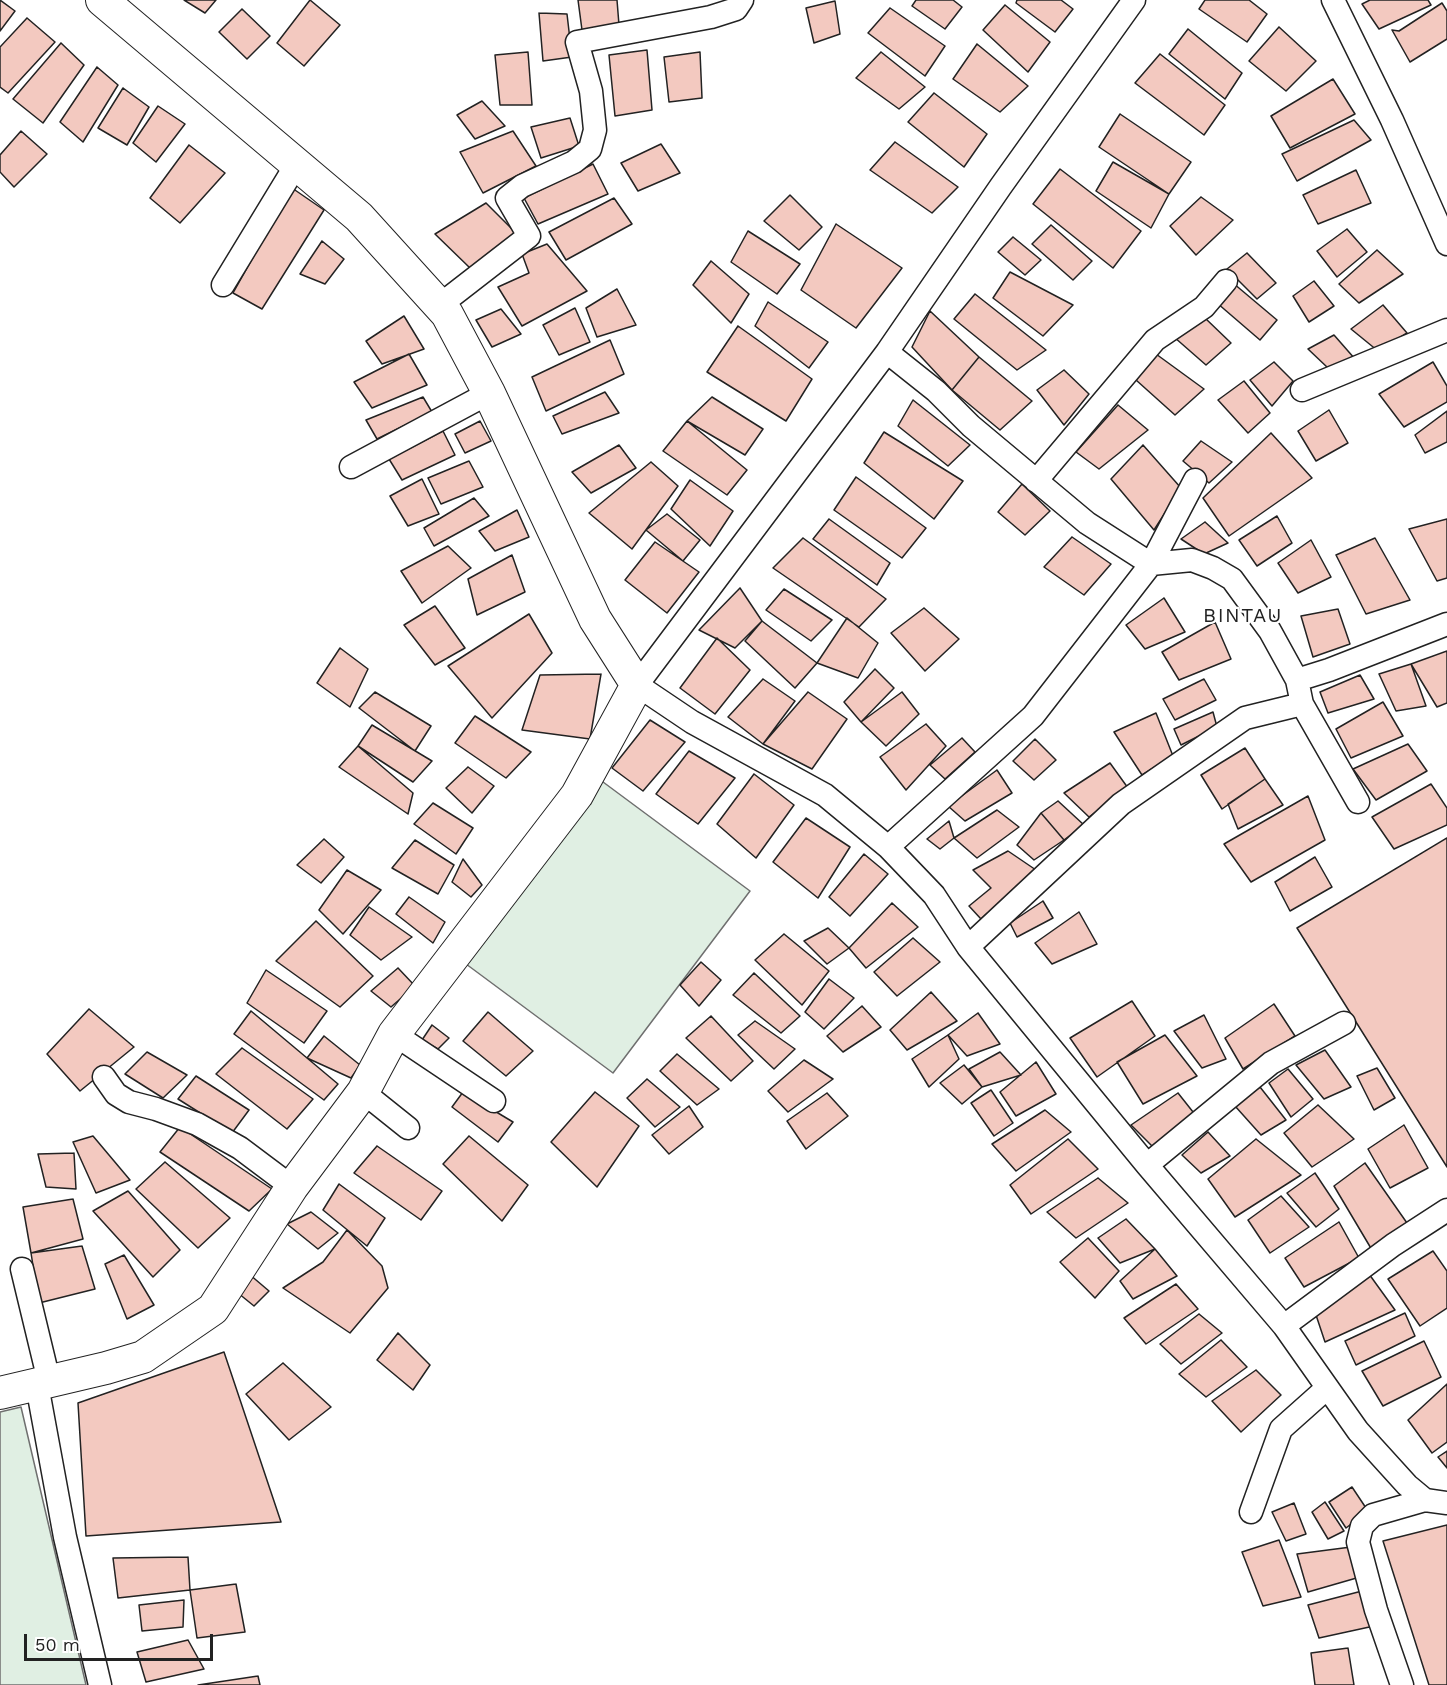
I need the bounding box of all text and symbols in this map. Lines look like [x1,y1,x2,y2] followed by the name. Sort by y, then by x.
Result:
[1203,604,1283,628] district label: BINTAU
[27,1622,216,1660] scale bar
[35,1634,80,1655] text: 50 m

